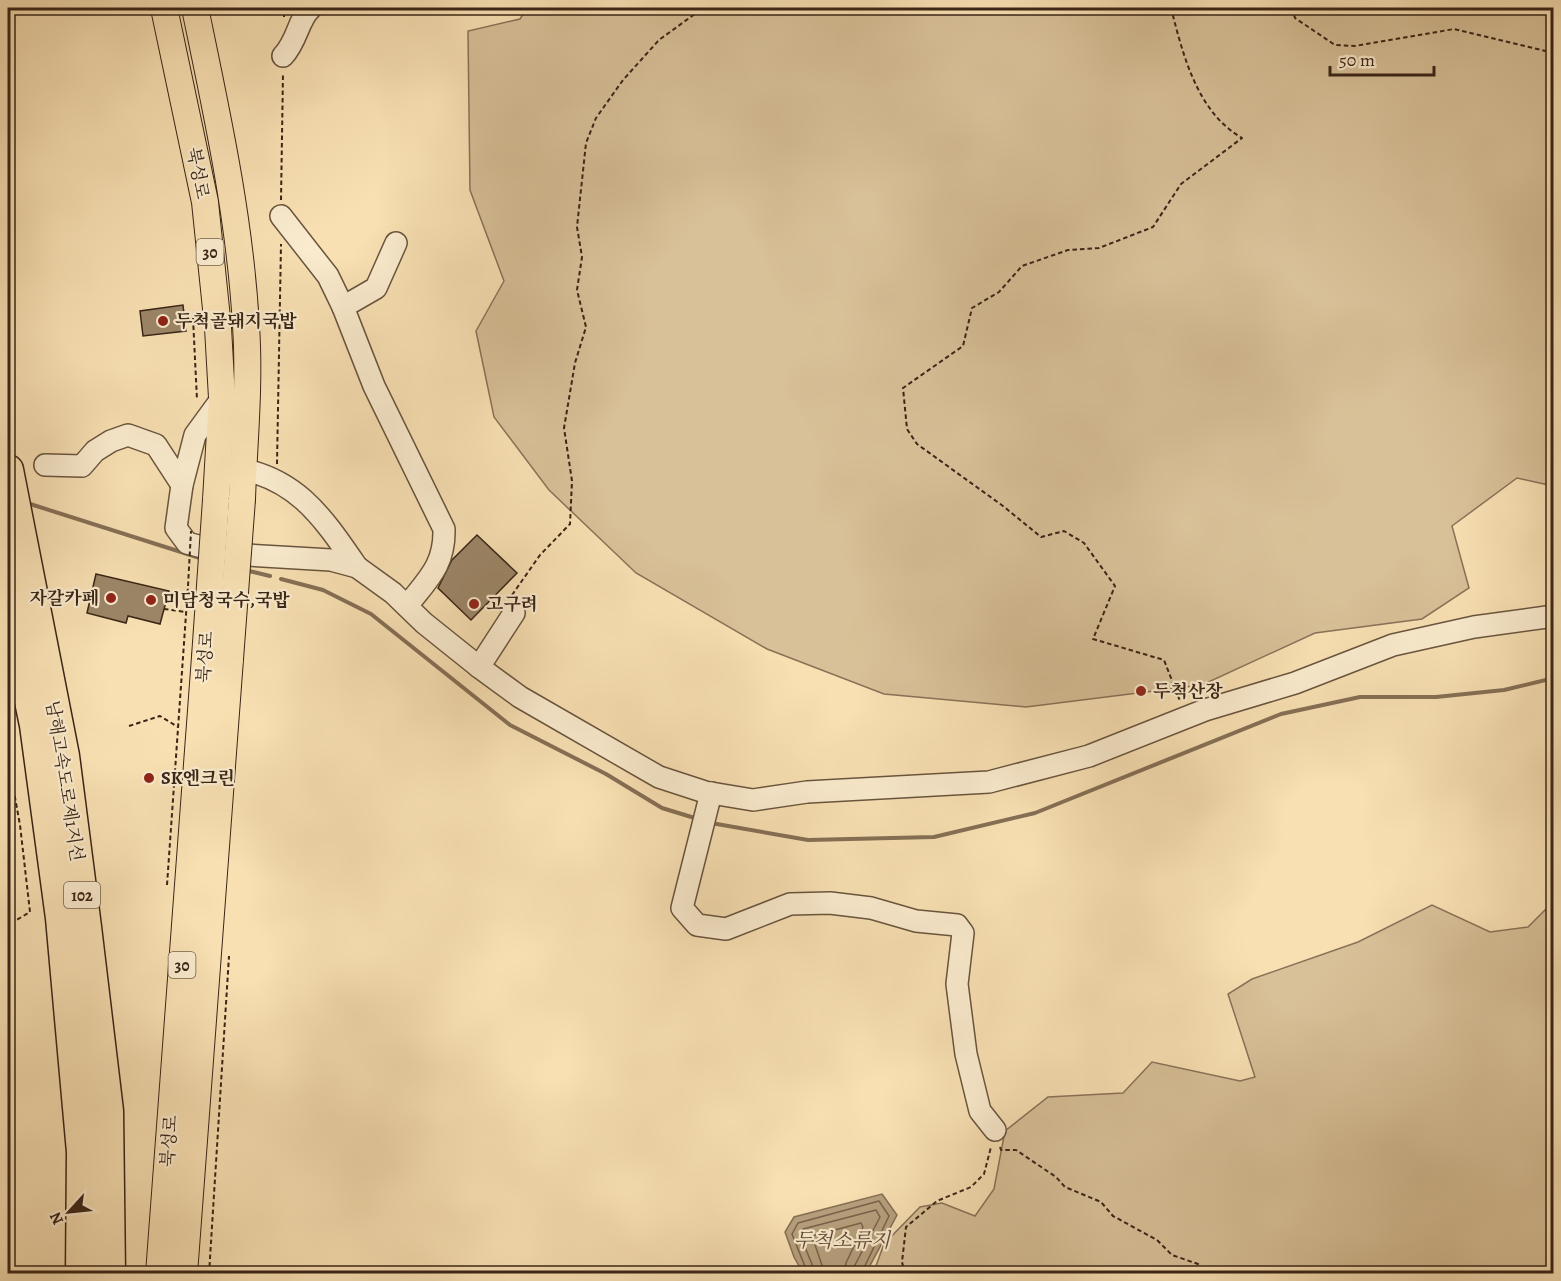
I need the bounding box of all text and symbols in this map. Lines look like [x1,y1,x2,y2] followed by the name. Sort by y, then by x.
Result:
[1330,39,1434,77] scale bar
[1339,48,1375,72] text: 50 m
[181,145,215,201] street label: 북성로
[196,239,224,265] road number: 30
[175,309,297,333] place label: 두척골돼지국밥
[156,314,170,328] marker: 두척골돼지국밥
[29,586,99,610] place label: 자갈카페
[163,588,290,612] place label: 미담청국수,국밥
[104,591,118,605] marker: 자갈카페
[486,592,538,616] place label: 고구려
[144,593,158,607] marker: 미담청국수,국밥
[467,597,481,611] marker: 고구려
[191,630,219,684] street label: 북성로
[1153,679,1223,703] place label: 두척산장
[1134,684,1148,698] marker: 두척산장
[40,699,90,863] street label: 남해고속도로제1지선
[161,766,235,790] place label: SK엔크린
[142,771,156,785] marker: SK엔크린
[64,882,100,908] road number: 102
[168,952,195,978] road number: 30
[155,1114,183,1168] street label: 북성로
[39,1182,99,1242] north arrow
[44,1208,69,1229] text: N
[794,1227,892,1254] water label: 두척소류지

